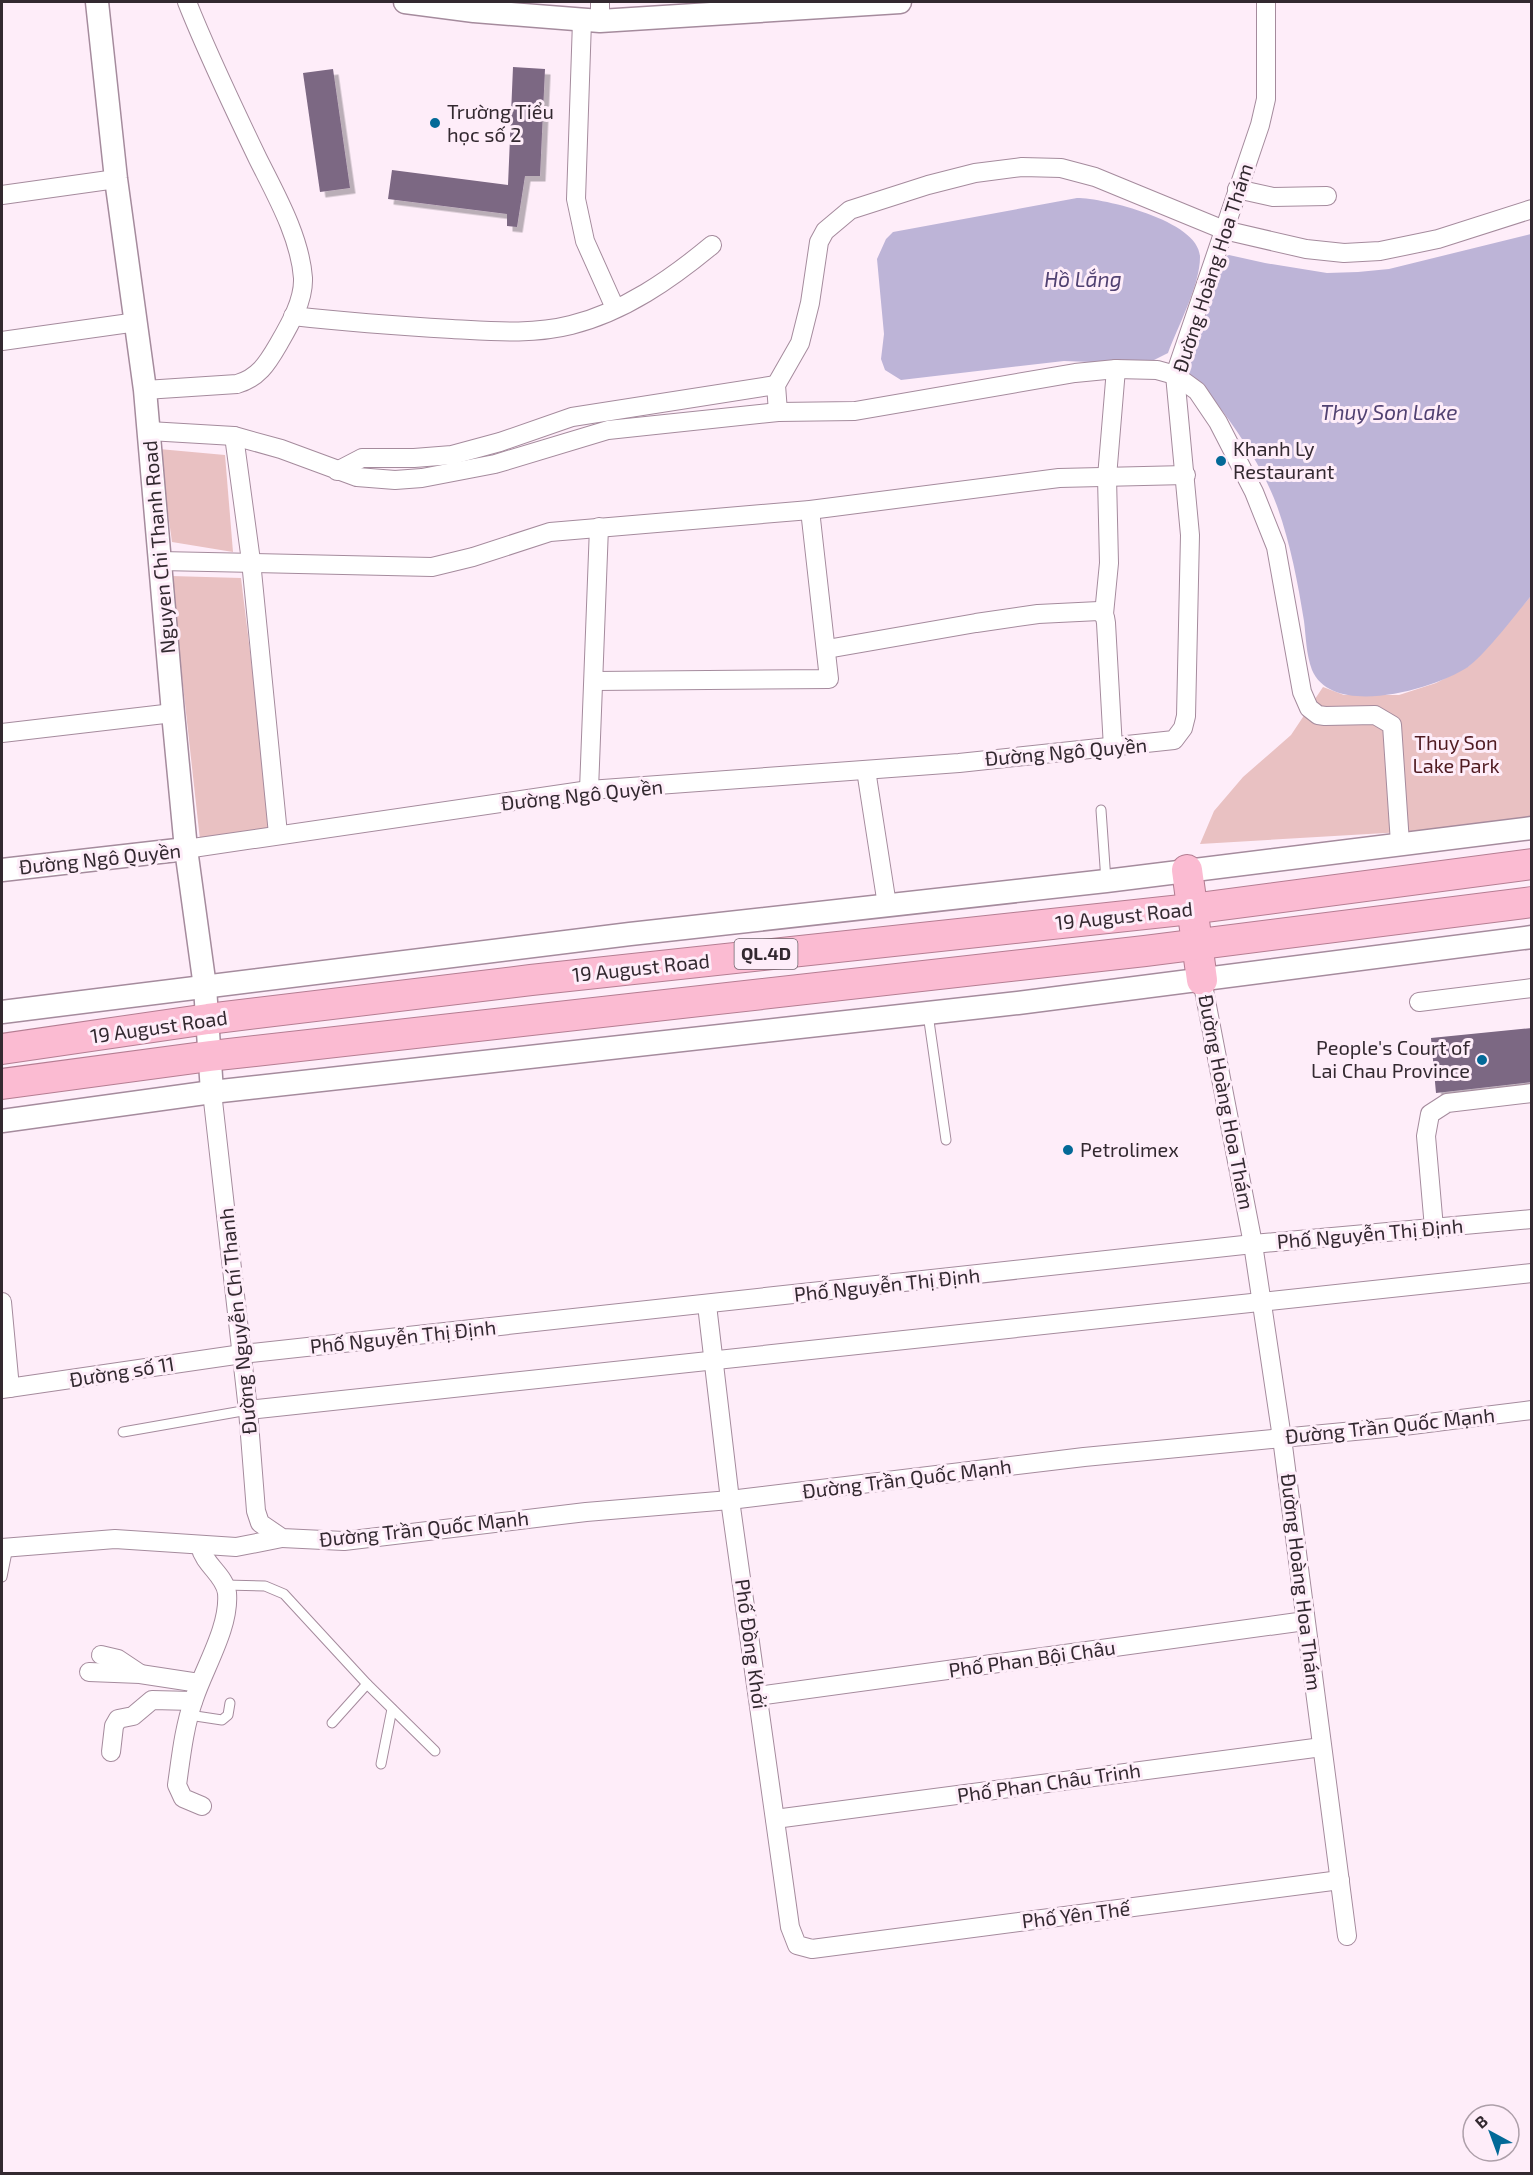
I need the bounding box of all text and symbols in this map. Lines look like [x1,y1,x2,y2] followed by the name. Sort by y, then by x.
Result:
[447,99,554,146] place label: Trường Tiểu học số 2
[428,116,442,130] marker: Trường Tiểu học số 2
[1167,160,1257,375] street label: Đường Hoàng Hoa Thám
[1044,266,1122,291] water label: Hồ Lắng
[1320,399,1458,425] water label: Thuy Son Lake
[1233,436,1335,483] place label: Khanh Ly Restaurant
[137,439,179,655] street label: Nguyen Chi Thanh Road
[1214,454,1228,468] marker: Khanh Ly Restaurant
[1412,730,1500,777] park label: Thuy Son Lake Park
[984,732,1148,770] street label: Đường Ngô Quyền
[500,774,664,814] street label: Đường Ngô Quyền
[18,838,182,878] street label: Đường Ngô Quyền
[1054,896,1194,934] street label: 19 August Road
[734,939,798,969] road number: QL.4D
[571,948,711,986] street label: 19 August Road
[1194,992,1260,1211] street label: Đường Hoàng Hoa Thám
[89,1005,229,1048] street label: 19 August Road
[1311,1035,1470,1082] place label: People's Court of Lai Chau Province
[1475,1053,1489,1067] marker: People's Court of Lai Chau Province
[1080,1137,1179,1161] place label: Petrolimex
[1061,1143,1075,1157] marker: Petrolimex
[213,1207,261,1436] street label: Đường Nguyễn Chí Thanh
[1276,1213,1464,1253] street label: Phố Nguyễn Thị Định
[793,1262,981,1306] street label: Phố Nguyễn Thị Định
[309,1314,497,1358] street label: Phố Nguyễn Thị Định
[68,1351,176,1391] street label: Đường số 11
[1284,1402,1496,1448] street label: Đường Trần Quốc Mạnh
[801,1453,1013,1503] street label: Đường Trần Quốc Mạnh
[1277,1472,1327,1692] street label: Đường Hoàng Hoa Thám
[318,1505,530,1551] street label: Đường Trần Quốc Mạnh
[731,1577,773,1711] street label: Phố Đồng Khởi
[947,1634,1117,1682] street label: Phố Phan Bội Châu
[956,1757,1142,1807] street label: Phố Phan Châu Trinh
[1020,1895,1132,1933] street label: Phố Yên Thế
[1461,2103,1521,2163] north arrow
[1471,2111,1491,2132] text: B

